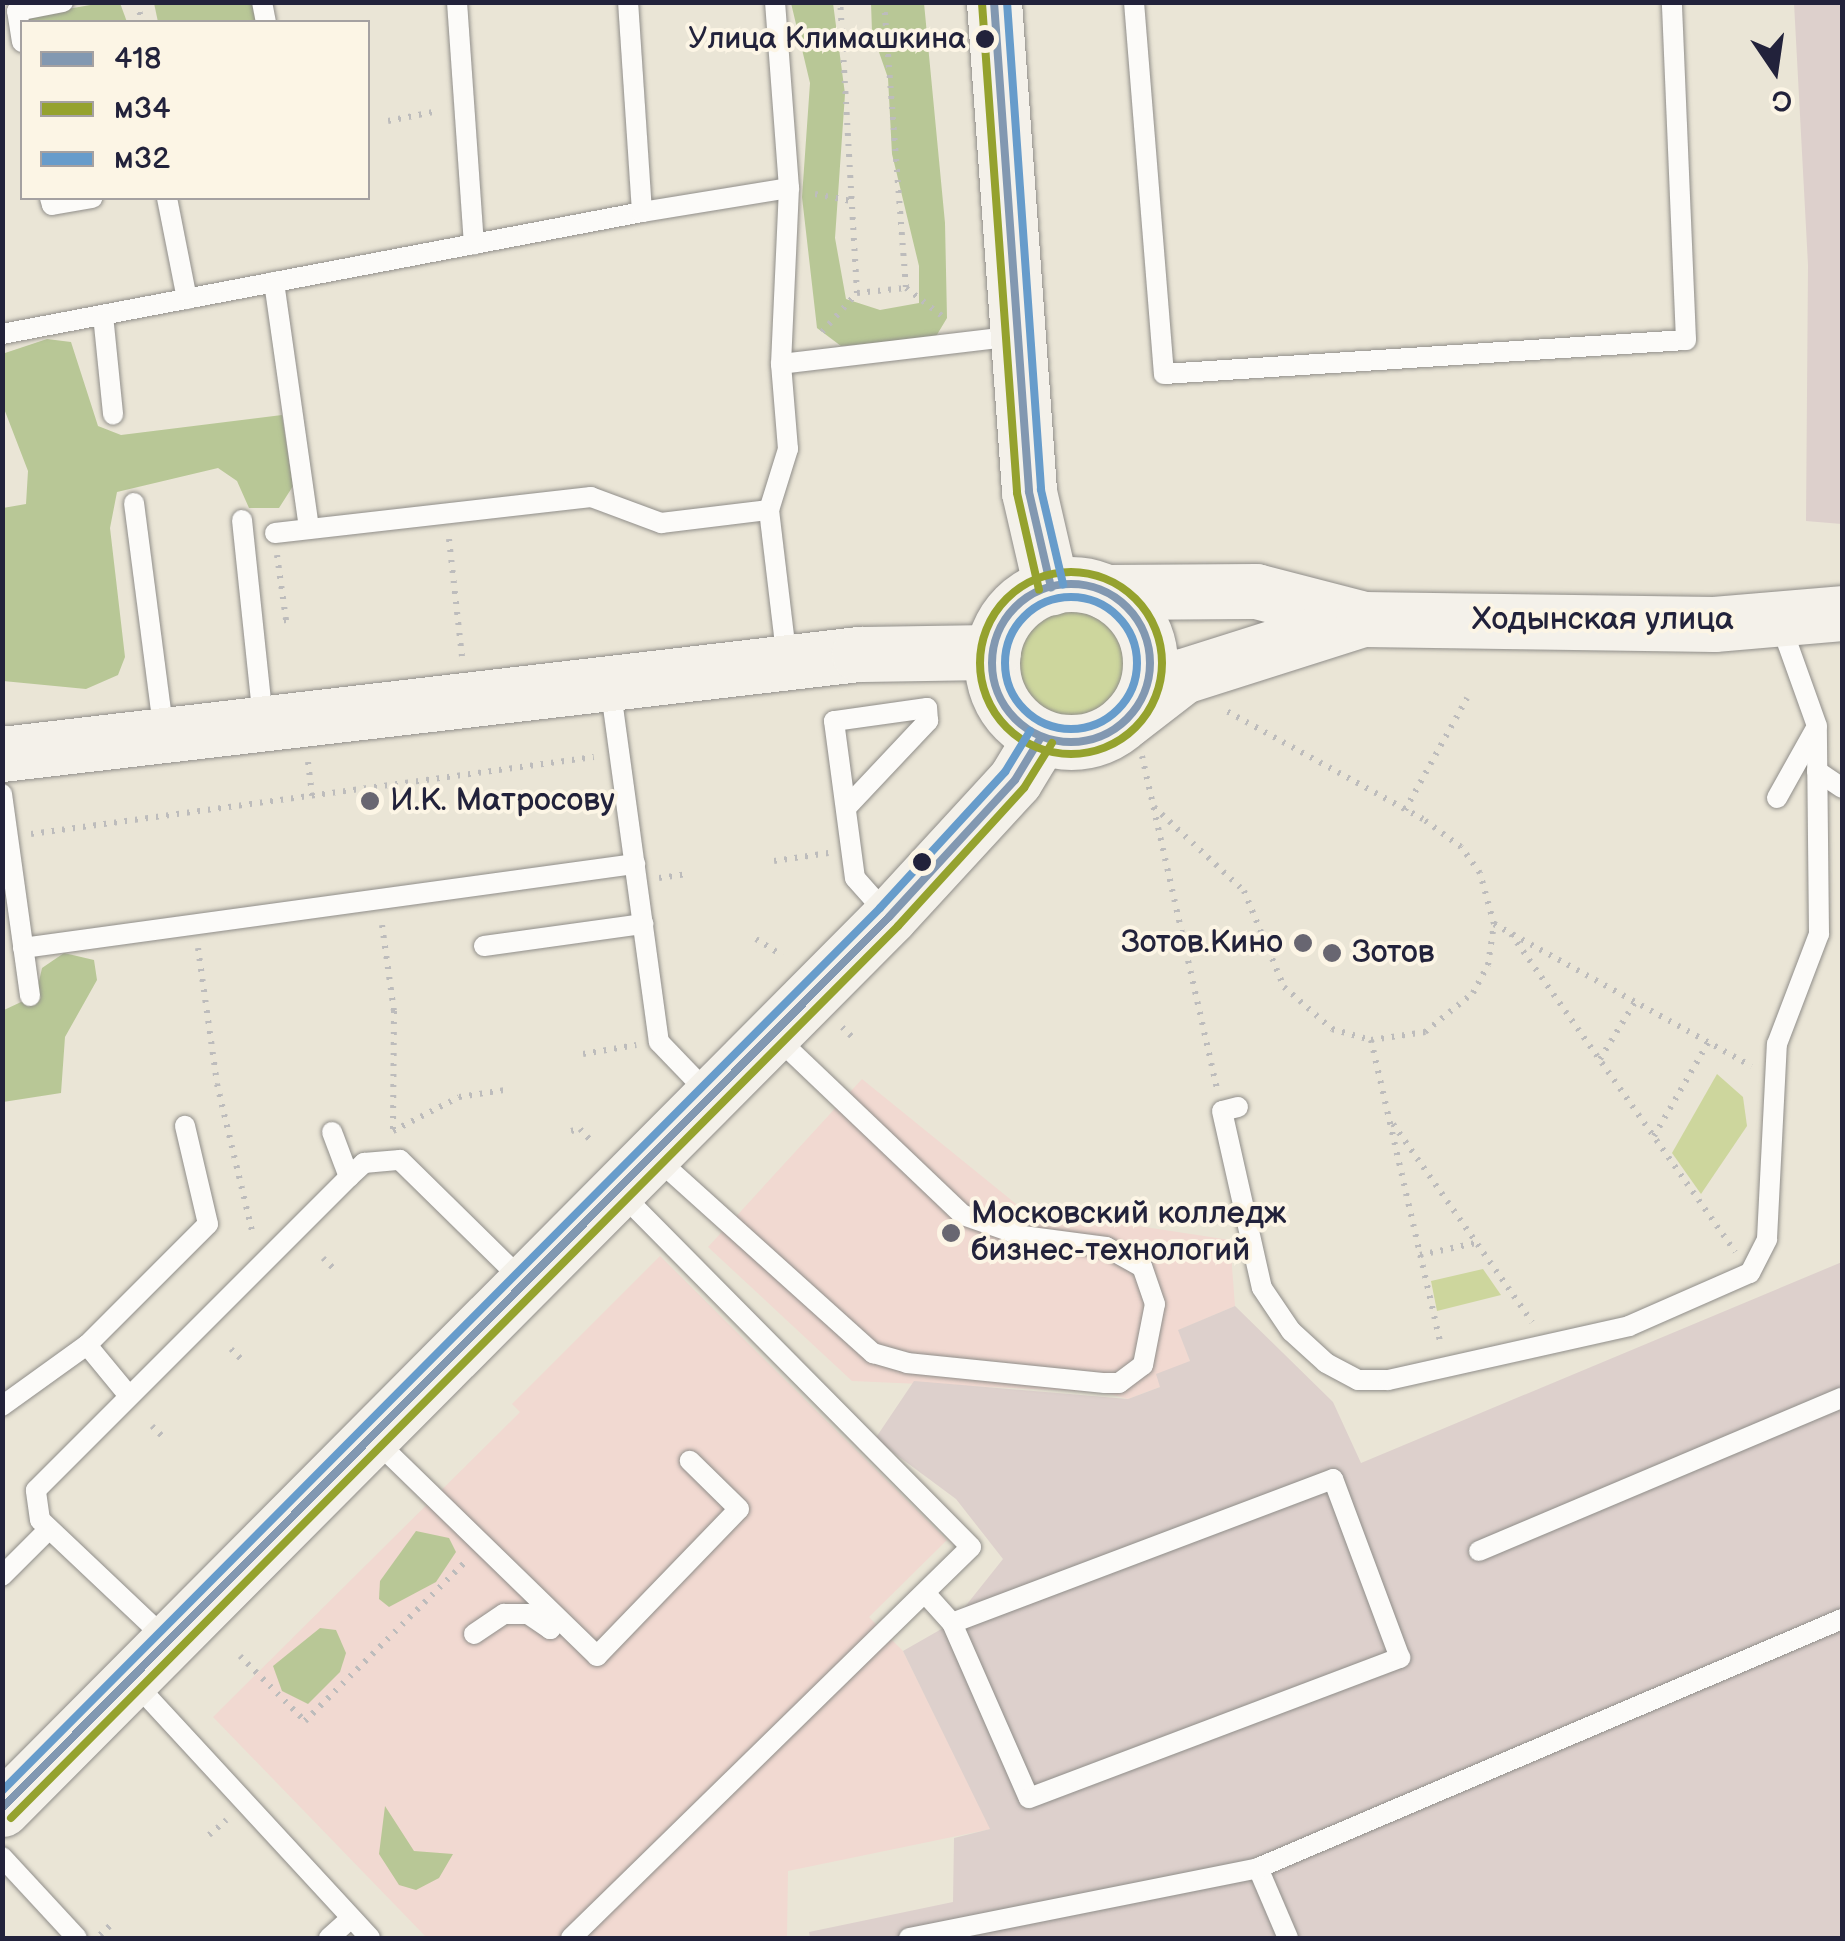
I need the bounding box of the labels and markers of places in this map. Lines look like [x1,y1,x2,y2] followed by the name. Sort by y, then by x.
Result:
[688,21,966,57] place label: Улица Климашкина
[975,29,995,49] marker: Улица Климашкина
[390,782,615,820] place label: И.К. Матросову
[359,790,381,812] marker: И.К. Матросову
[912,852,932,872] unlabelled marker
[1121,924,1283,962] place label: Зотов.Кино
[1292,932,1314,954] marker: Зотов.Кино
[1352,934,1434,972] place label: Зотов
[1321,942,1343,964] marker: Зотов
[971,1196,1286,1271] place label: Московский колледж бизнес-технологий
[940,1222,962,1244] marker: Московский колледж бизнес-технологий

